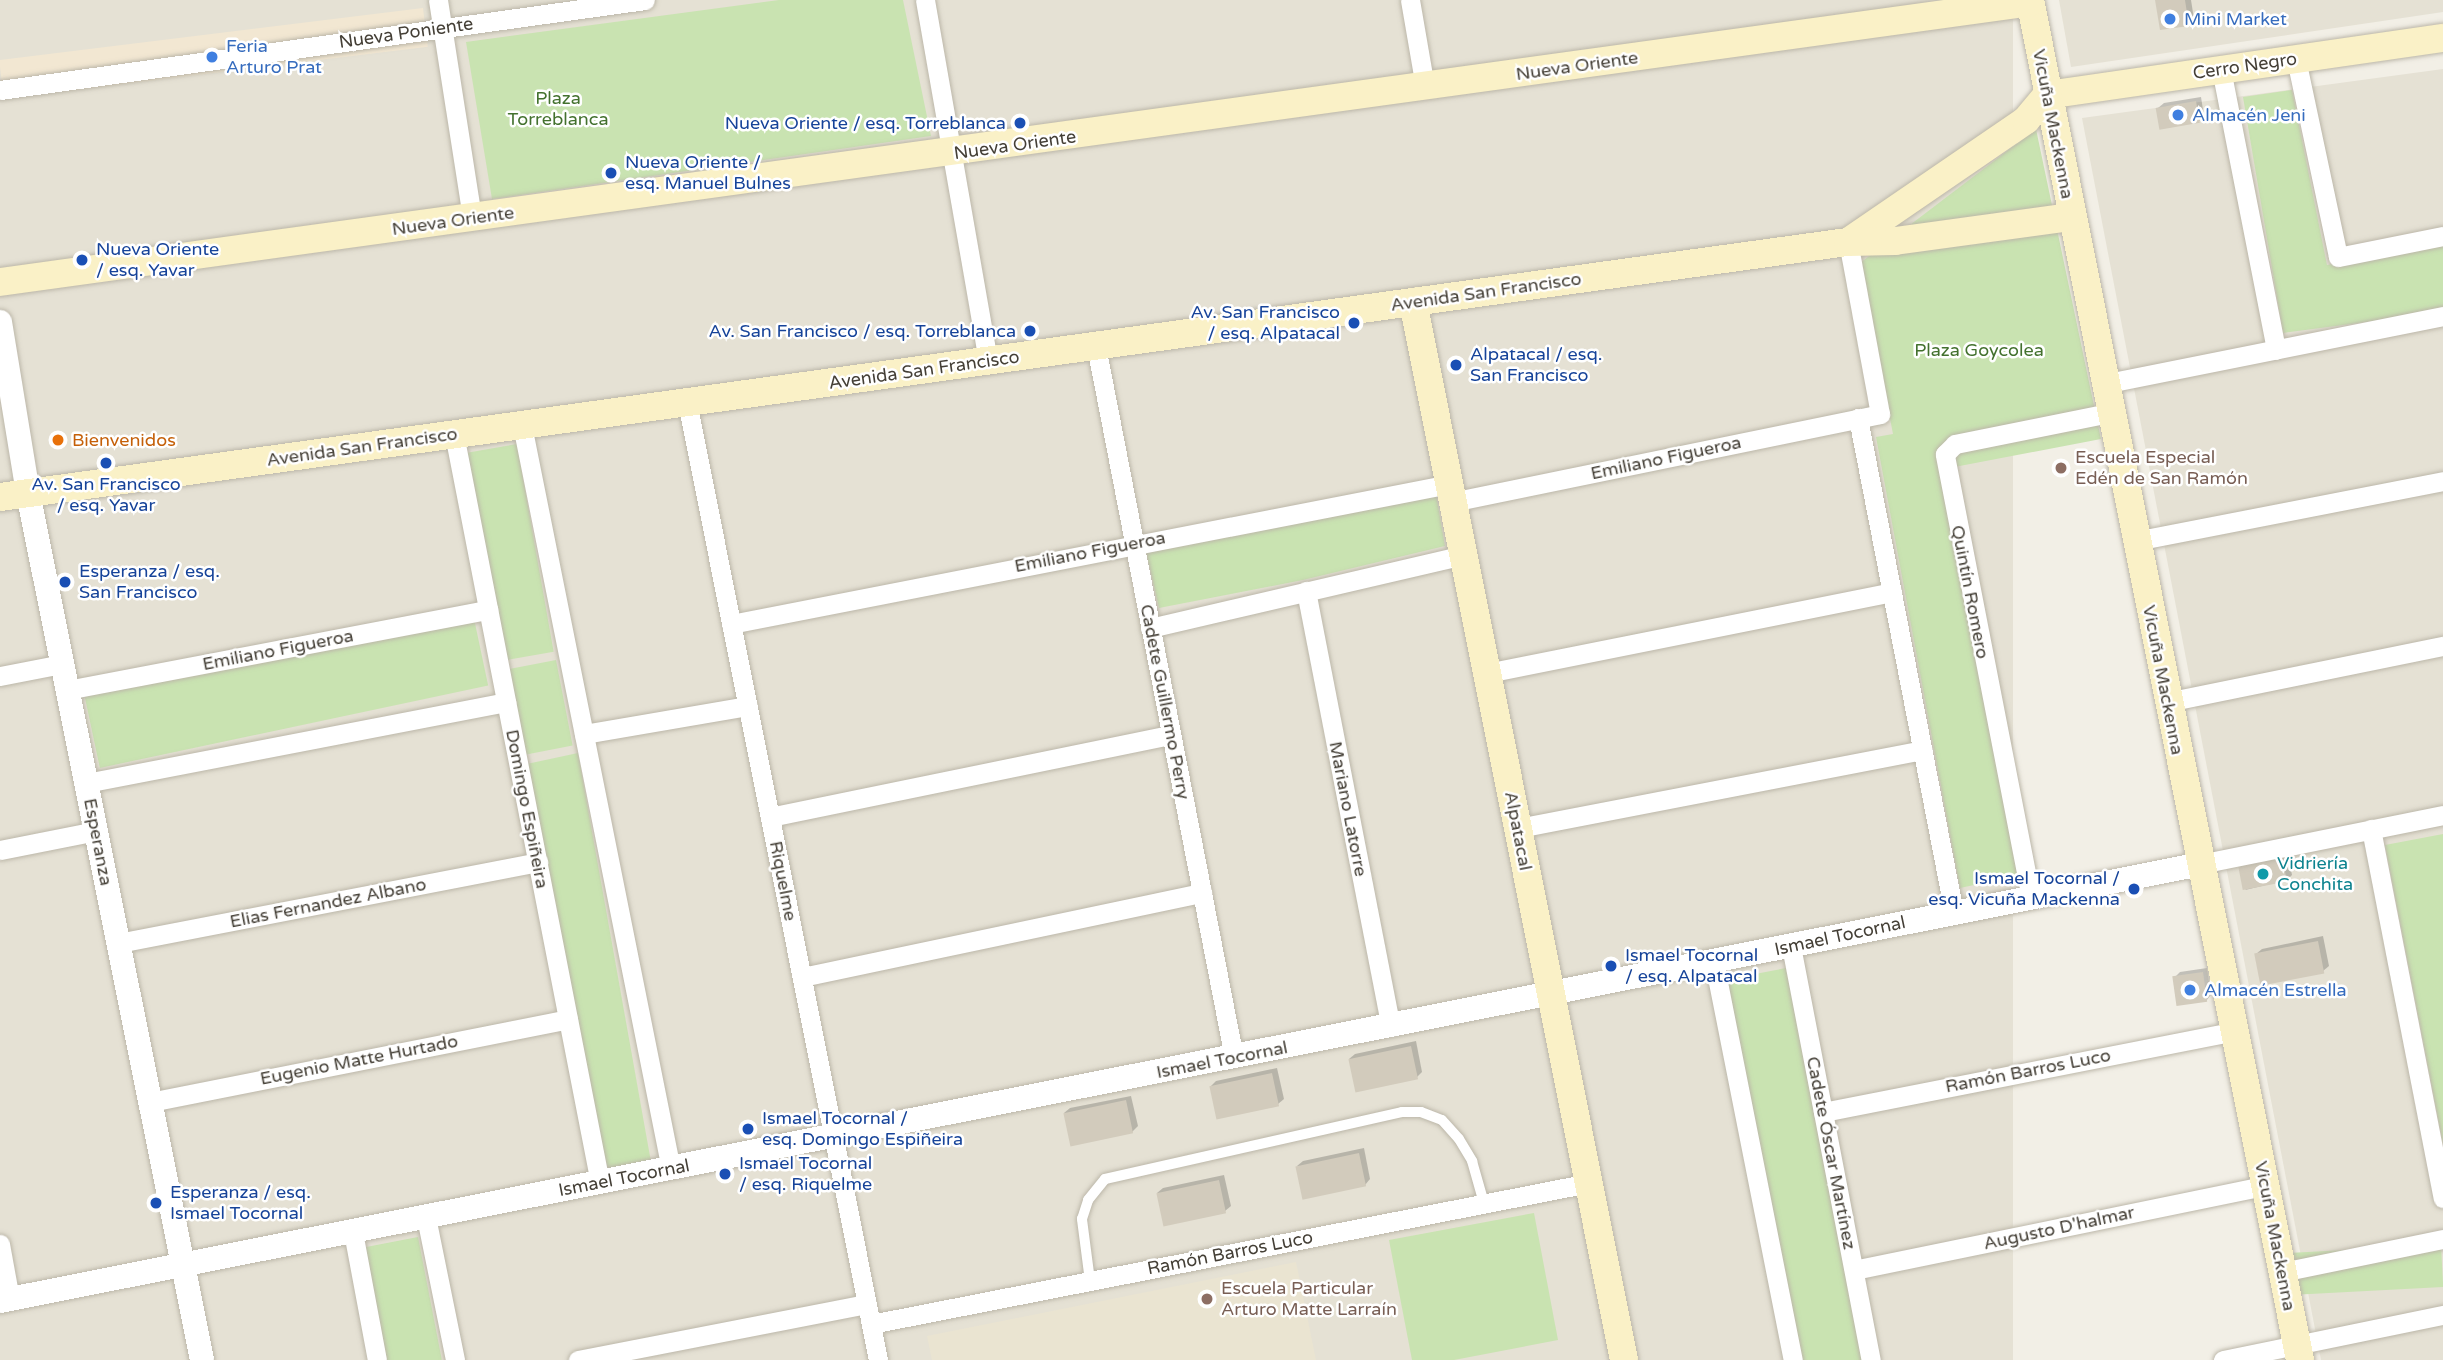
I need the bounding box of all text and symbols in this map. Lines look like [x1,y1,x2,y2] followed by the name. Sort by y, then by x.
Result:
[2184,8,2287,30] place label: Mini Market
[2162,11,2178,27] marker: Mini Market
[337,13,475,53] street label: Nueva Poniente
[226,36,322,78] place label: Feria Arturo Prat
[1514,47,1640,85] street label: Nueva Oriente
[2028,47,2078,201] street label: Vicuña Mackenna
[2192,48,2298,84] street label: Cerro Negro
[204,49,220,65] marker: Feria Arturo Prat
[507,88,609,130] park label: Plaza Torreblanca
[2192,104,2306,126] place label: Almacén Jeni
[2170,107,2186,123] marker: Almacén Jeni
[725,112,1006,134] place label: Nueva Oriente / esq. Torreblanca
[1012,115,1028,131] marker: Nueva Oriente / esq. Torreblanca
[952,126,1078,164] street label: Nueva Oriente
[625,152,791,194] place label: Nueva Oriente / esq. Manuel Bulnes
[603,165,619,181] marker: Nueva Oriente / esq. Manuel Bulnes
[390,202,516,240] street label: Nueva Oriente
[96,239,219,282] place label: Nueva Oriente / esq. Yavar
[74,252,90,268] marker: Nueva Oriente / esq. Yavar
[1389,268,1583,316] street label: Avenida San Francisco
[1191,302,1340,344] place label: Av. San Francisco / esq. Alpatacal
[1346,315,1362,331] marker: Av. San Francisco / esq. Alpatacal
[709,320,1016,342] place label: Av. San Francisco / esq. Torreblanca
[1022,323,1038,339] marker: Av. San Francisco / esq. Torreblanca
[1914,339,2044,361] park label: Plaza Goycolea
[1470,344,1602,386] place label: Alpatacal / esq. San Francisco
[827,346,1021,394] street label: Avenida San Francisco
[1448,357,1464,373] marker: Alpatacal / esq. San Francisco
[265,423,459,471] street label: Avenida San Francisco
[72,429,176,451] place label: Bienvenidos
[1589,431,1743,485] street label: Emiliano Figueroa
[50,432,66,448] marker: Bienvenidos
[2075,447,2248,490] place label: Escuela Especial Edén de San Ramón
[98,455,114,471] marker: Av. San Francisco / esq. Yavar
[2053,460,2069,476] marker: Escuela Especial Edén de San Ramón
[31,474,181,516] place label: Av. San Francisco / esq. Yavar
[1946,523,1994,661] street label: Quintín Romero
[1013,527,1167,577] street label: Emiliano Figueroa
[79,561,220,604] place label: Esperanza / esq. San Francisco
[57,574,73,590] marker: Esperanza / esq. San Francisco
[1135,602,1195,802] street label: Cadete Guillermo Perry
[2138,603,2188,757] street label: Vicuña Mackenna
[201,625,355,675] street label: Emiliano Figueroa
[501,728,553,890] street label: Domingo Espiñeira
[1324,740,1372,878] street label: Mariano Latorre
[1500,790,1536,872] street label: Alpatacal
[79,796,117,888] street label: Esperanza
[765,839,801,923] street label: Riquelme
[2277,853,2353,896] place label: Vidriería Conchita
[2255,866,2271,882] marker: Vidriería Conchita
[1928,868,2120,910] place label: Ismael Tocornal / esq. Vicuña Mackenna
[228,873,428,933] street label: Elias Fernandez Albano
[2126,881,2142,897] marker: Ismael Tocornal / esq. Vicuña Mackenna
[1773,912,1907,960] street label: Ismael Tocornal
[1625,945,1758,988] place label: Ismael Tocornal / esq. Alpatacal
[1603,958,1619,974] marker: Ismael Tocornal / esq. Alpatacal
[2204,979,2347,1001] place label: Almacén Estrella
[2182,982,2198,998] marker: Almacén Estrella
[258,1030,460,1090] street label: Eugenio Matte Hurtado
[1155,1037,1289,1083] street label: Ismael Tocornal
[1943,1044,2113,1098] street label: Ramón Barros Luco
[1802,1055,1860,1251] street label: Cadete Óscar Martínez
[762,1108,963,1150] place label: Ismael Tocornal / esq. Domingo Espiñeira
[740,1121,756,1137] marker: Ismael Tocornal / esq. Domingo Espiñeira
[739,1153,872,1196] place label: Ismael Tocornal / esq. Riquelme
[557,1155,691,1201] street label: Ismael Tocornal
[2250,1159,2300,1313] street label: Vicuña Mackenna
[717,1166,733,1182] marker: Ismael Tocornal / esq. Riquelme
[170,1182,311,1224] place label: Esperanza / esq. Ismael Tocornal
[148,1195,164,1211] marker: Esperanza / esq. Ismael Tocornal
[1981,1201,2137,1255] street label: Augusto D'halmar
[1145,1226,1315,1280] street label: Ramón Barros Luco
[1221,1278,1397,1320] place label: Escuela Particular Arturo Matte Larraín
[1199,1291,1215,1307] marker: Escuela Particular Arturo Matte Larraín

